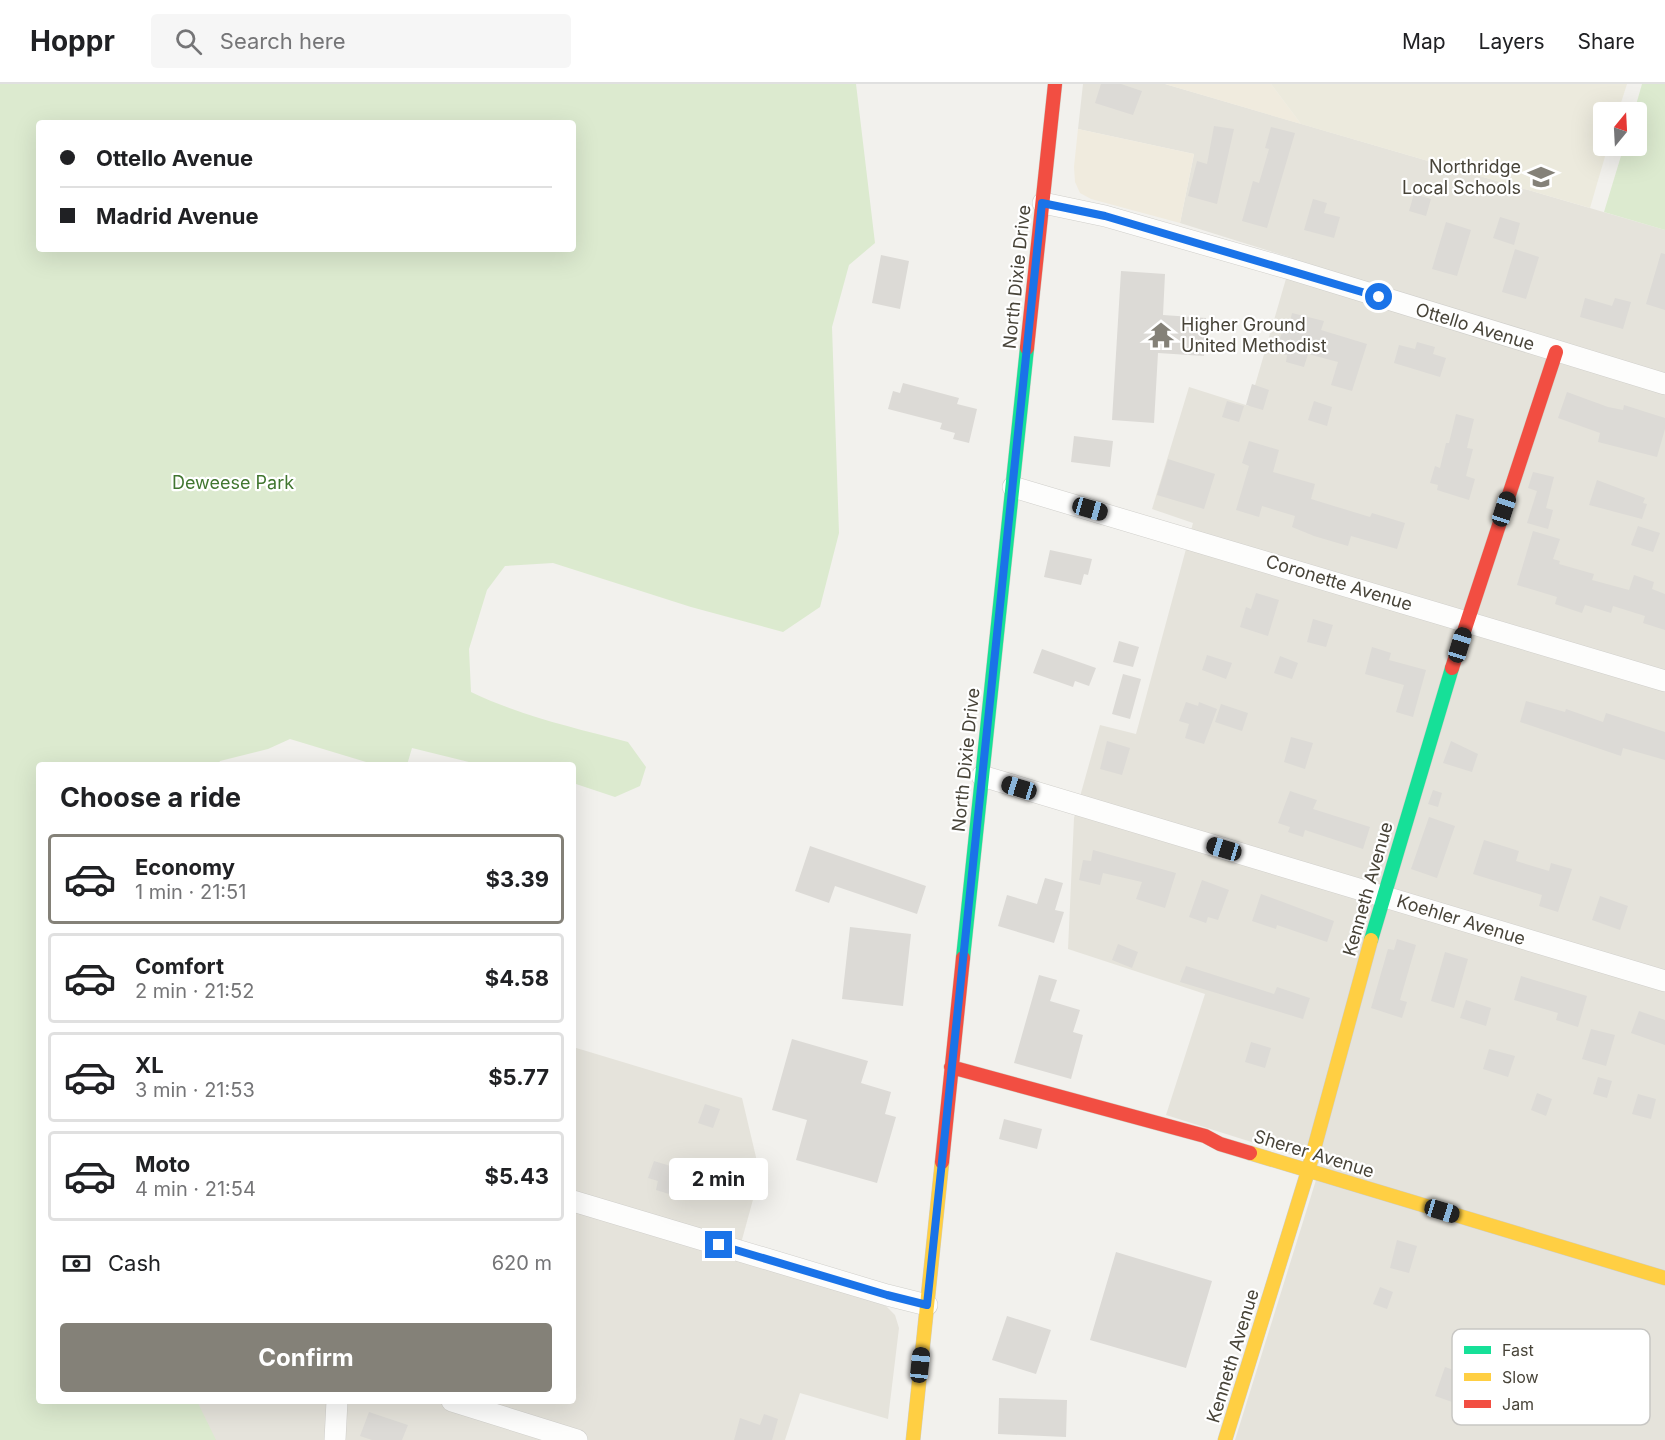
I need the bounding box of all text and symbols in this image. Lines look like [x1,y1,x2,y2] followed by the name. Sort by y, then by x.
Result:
[151,14,571,68] search box
[30,24,115,58] text: Hoppr
[172,25,205,58] icon: search
[220,28,346,54] text: Search here
[1402,29,1446,54] text: Map
[1479,29,1545,54] text: Layers
[1578,29,1635,54] text: Share
[1593,102,1647,156] north arrow
[1593,102,1647,156] map controls
[96,145,253,171] text: Ottello Avenue
[1402,156,1521,198] place label: Northridge Local Schools
[1526,162,1556,192] school or university icon: Northridge Local Schools
[96,203,259,229] text: Madrid Avenue
[998,204,1035,350] street label: North Dixie Drive
[1365,283,1392,310] route start
[1413,298,1537,355] street label: Ottello Avenue
[1181,314,1327,356] place label: Higher Ground United Methodist
[1146,320,1176,350] temple icon: Higher Ground United Methodist
[172,472,294,493] park label: Deweese Park
[1490,489,1518,529] car
[1070,495,1110,523] car
[1263,550,1415,615] street label: Coronette Avenue
[1446,625,1474,665] car
[947,687,984,833] street label: North Dixie Drive
[999,774,1039,802] car
[60,781,241,814] text: Choose a ride
[1338,819,1397,958] street label: Kenneth Avenue
[1204,835,1244,863] car
[63,852,117,906] icon: car
[135,854,235,880] text: Economy
[486,866,549,892] text: $3.39
[135,880,246,904] text: 1 min · 21:51
[1394,890,1528,949] street label: Koehler Avenue
[63,951,117,1005] icon: car
[135,953,224,979] text: Comfort
[485,965,549,991] text: $4.58
[135,979,254,1003] text: 2 min · 21:52
[63,1050,117,1104] icon: car
[135,1052,164,1078] text: XL
[488,1064,549,1090] text: $5.77
[135,1078,255,1102] text: 3 min · 21:53
[1251,1125,1377,1182] street label: Sherer Avenue
[63,1149,117,1203] icon: car
[135,1151,190,1177] text: Moto
[670,1158,768,1200] callout: 2 min
[485,1163,549,1189] text: $5.43
[692,1167,745,1191] text: 2 min
[135,1177,256,1201] text: 4 min · 21:54
[1422,1197,1462,1225] car
[705,1231,732,1258] route end
[60,1247,93,1280] icon: cash
[108,1250,161,1276] text: Cash
[492,1251,552,1275] text: 620 m
[1202,1287,1263,1425] street label: Kenneth Avenue
[60,1323,552,1392] button: Confirm
[1452,1329,1650,1425] legend
[1502,1340,1534,1360] text: Fast
[909,1346,931,1384] car
[1502,1367,1539,1387] text: Slow
[1502,1394,1534,1414] text: Jam

